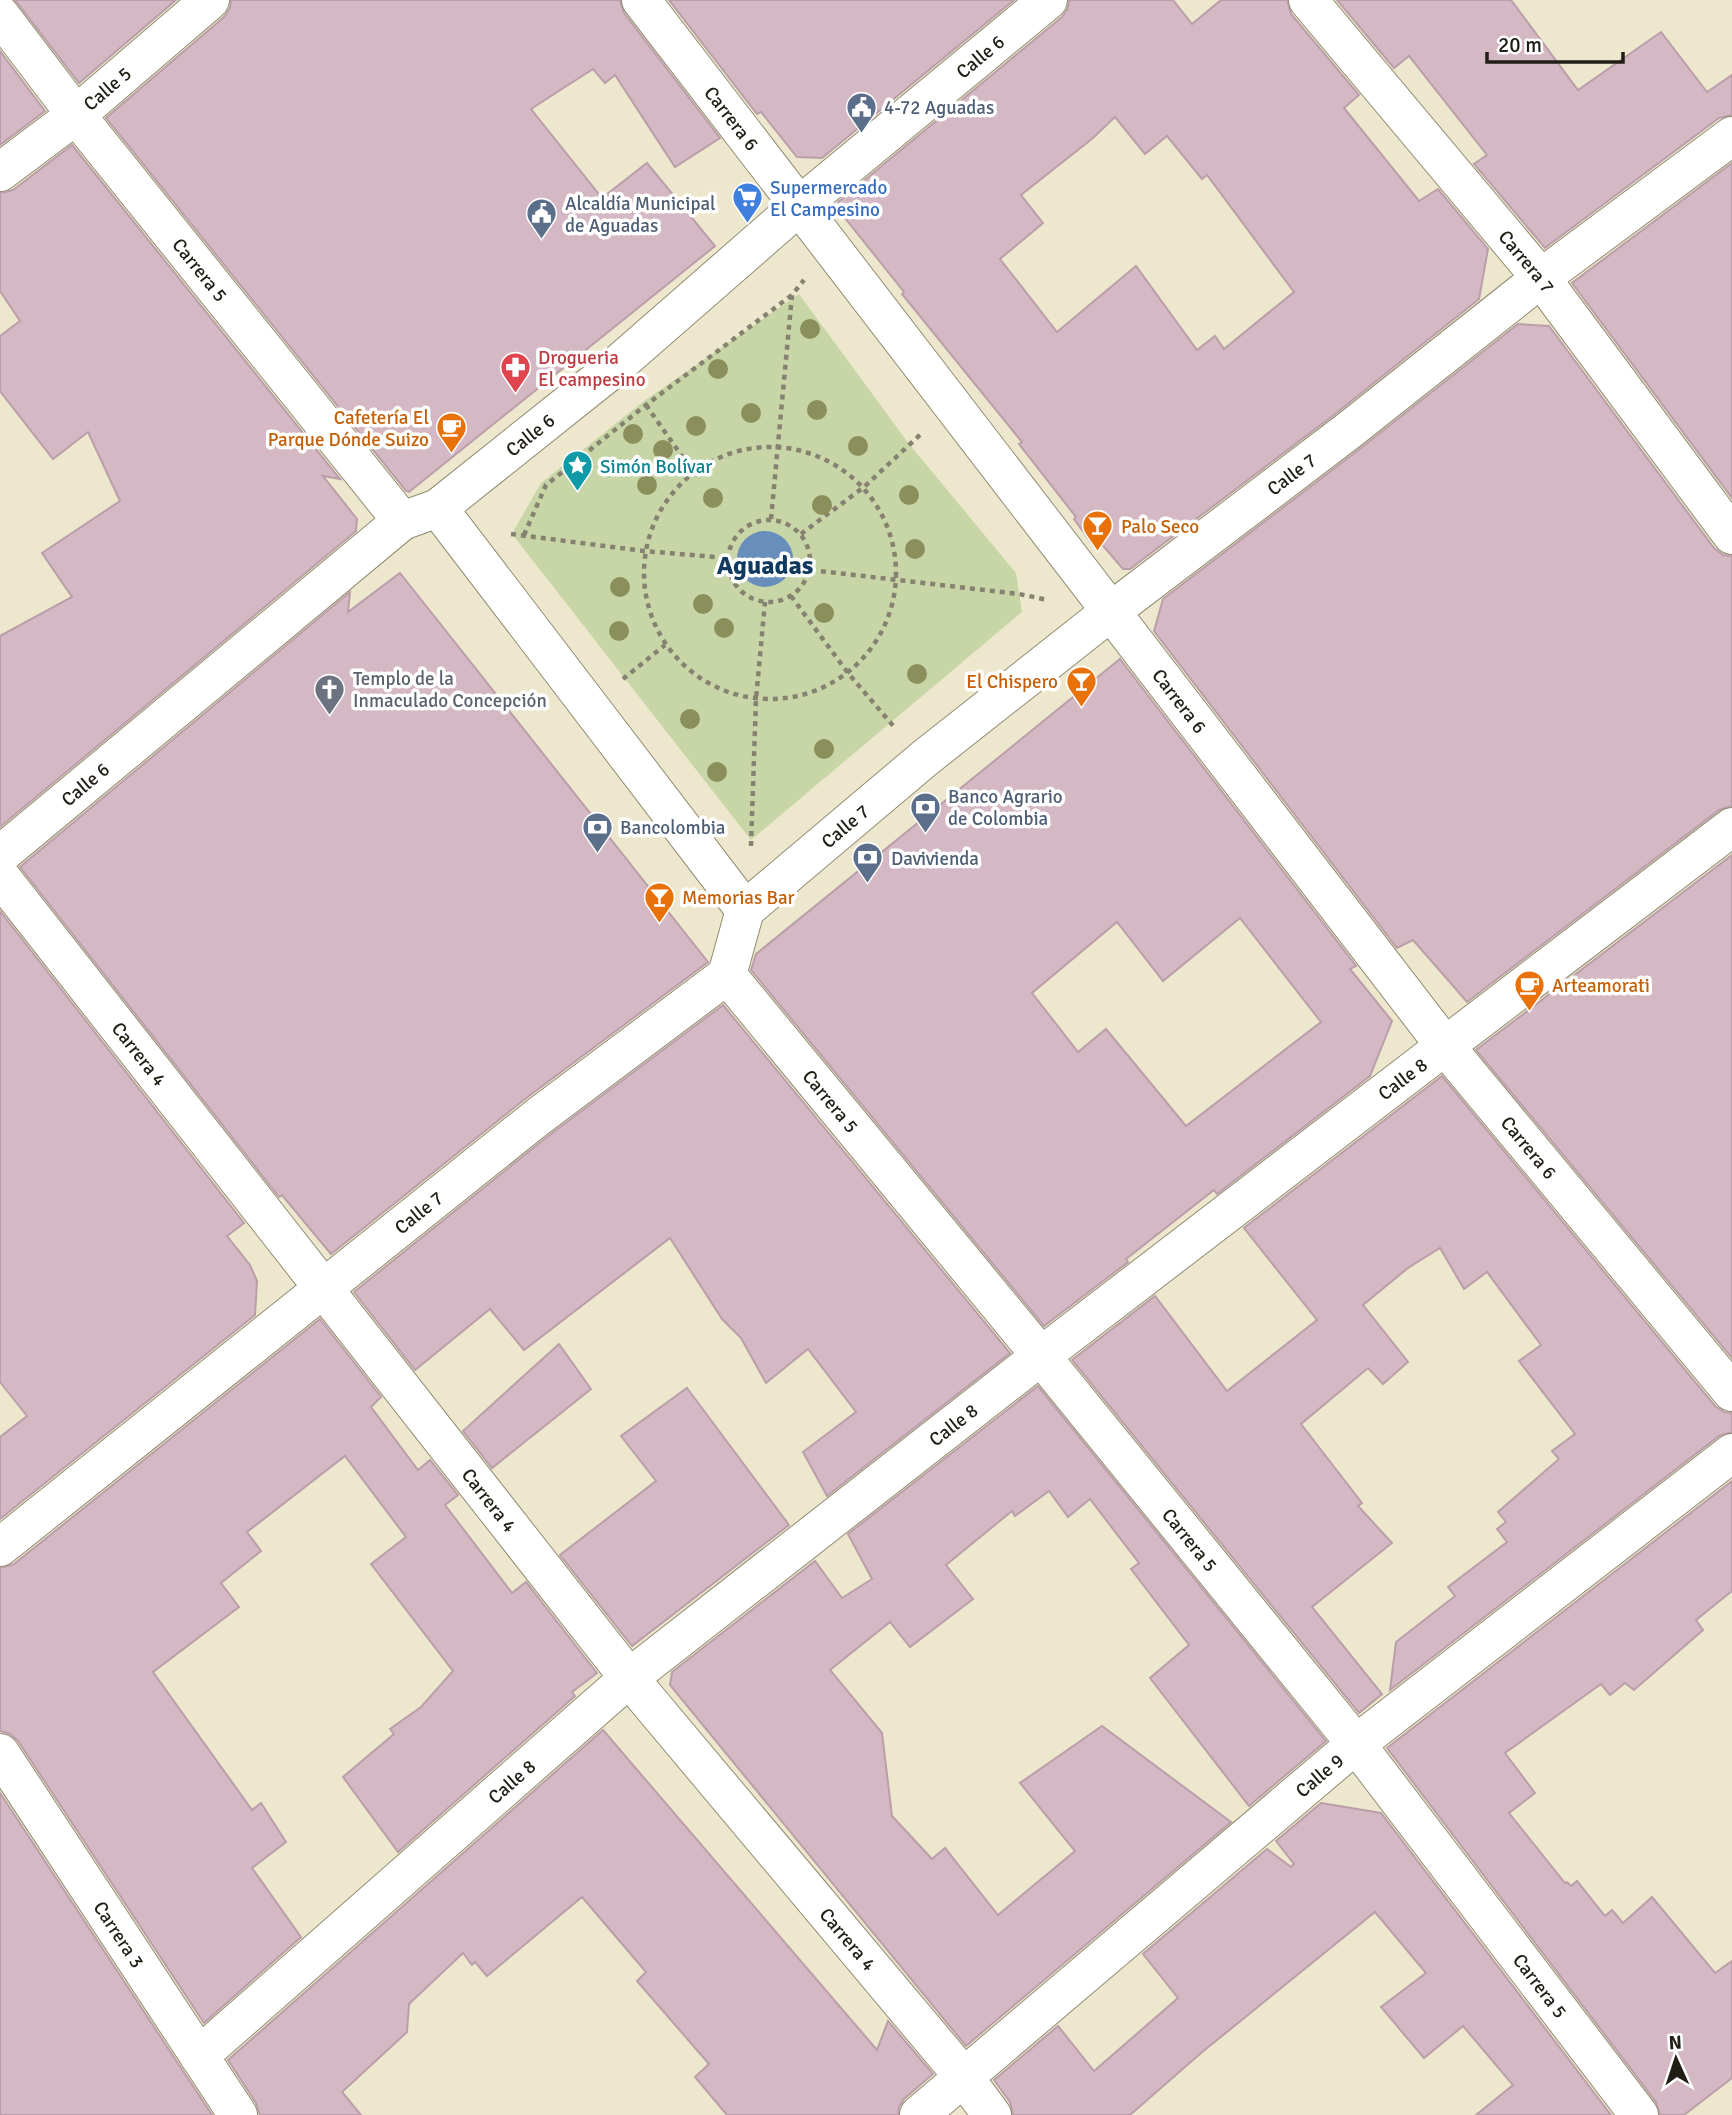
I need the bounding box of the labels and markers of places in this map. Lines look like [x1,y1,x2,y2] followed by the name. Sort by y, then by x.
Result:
[844,90,878,134] public building icon: 4-72 Aguadas
[884,96,994,120] place label: 4-72 Aguadas
[770,176,887,222] place label: Supermercado El Campesino
[730,181,764,225] supermarket icon: Supermercado El Campesino
[565,192,716,238] place label: Alcaldía Municipal de Aguadas
[525,197,559,241] public building icon: Alcaldía Municipal de Aguadas
[538,346,646,392] place label: Drogueria El campesino
[498,351,532,395] pharmacy icon: Drogueria El campesino
[268,406,429,452] place label: Cafetería El Parque Dónde Suizo
[435,411,469,455] cafe icon: Cafetería El Parque Dónde Suizo
[560,449,594,493] place icon: Simón Bolívar
[600,455,712,479] place label: Simón Bolívar
[1081,509,1115,553] bar icon: Palo Seco
[1121,515,1199,539] place label: Palo Seco
[1064,664,1098,708] bar icon: El Chispero
[353,667,547,713] place label: Templo de la Inmaculado Concepción
[966,670,1058,694] place label: El Chispero
[313,672,347,716] church icon: Templo de la Inmaculado Concepción
[948,785,1063,831] place label: Banco Agrario de Colombia
[908,790,942,834] bank icon: Banco Agrario de Colombia
[580,810,614,854] bank icon: Bancolombia
[620,816,725,840] place label: Bancolombia
[851,841,885,885] bank icon: Davivienda
[891,847,979,871] place label: Davivienda
[642,880,676,924] bar icon: Memorias Bar
[682,886,795,910] place label: Memorias Bar
[1512,968,1546,1012] cafe icon: Arteamorati
[1552,974,1650,998] place label: Arteamorati

